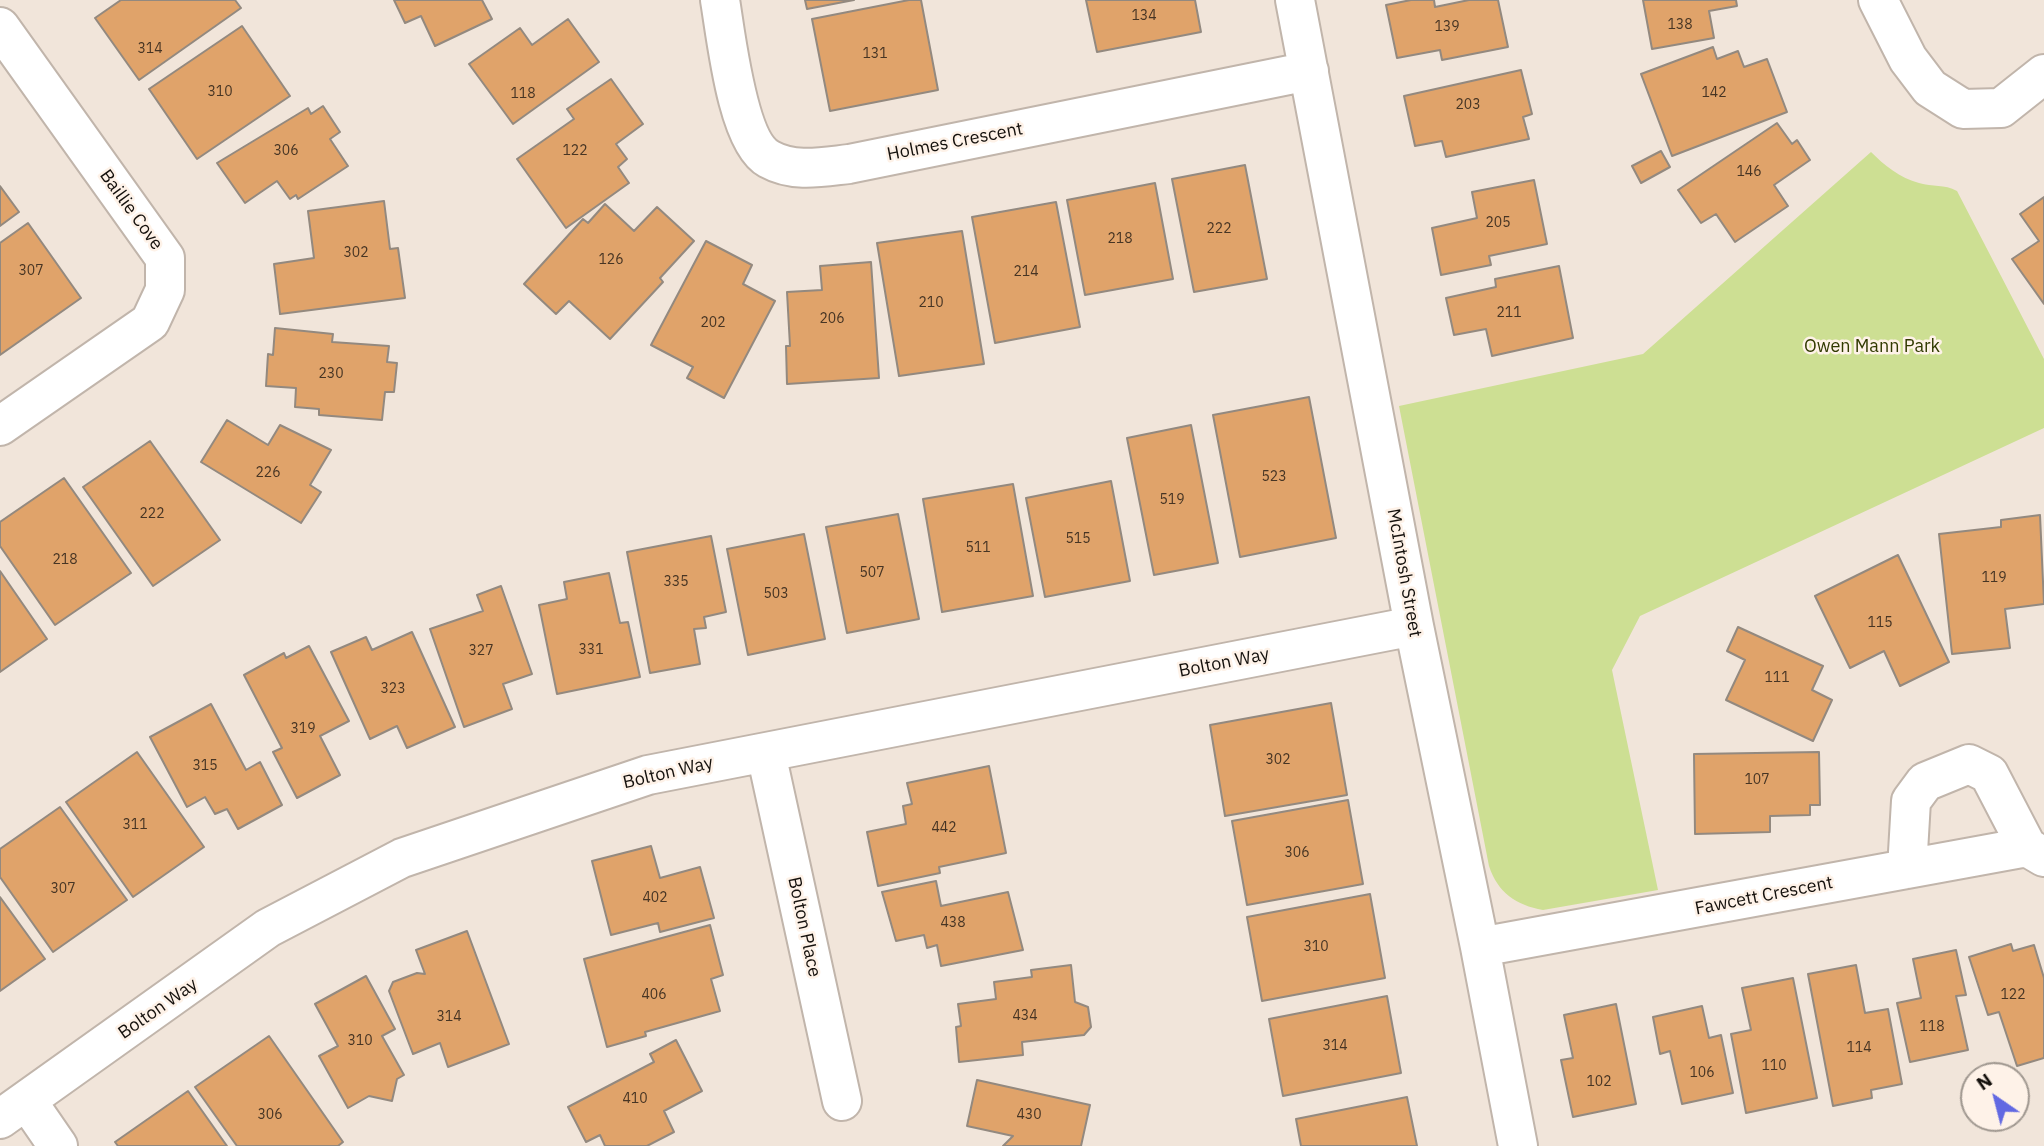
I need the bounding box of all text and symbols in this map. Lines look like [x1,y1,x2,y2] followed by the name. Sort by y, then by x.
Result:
[1131,8,1157,24] house number: 134
[1667,17,1693,33] house number: 138
[1434,19,1460,35] house number: 139
[137,41,163,57] house number: 314
[862,46,888,62] house number: 131
[207,84,233,100] house number: 310
[1701,85,1727,101] house number: 142
[510,86,536,102] house number: 118
[1455,97,1481,113] house number: 203
[885,118,1025,166] street label: Holmes Crescent
[273,143,299,159] house number: 306
[562,143,588,159] house number: 122
[1736,164,1762,180] house number: 146
[95,166,167,254] street label: Baillie Cove
[1485,215,1511,231] house number: 205
[1206,221,1232,237] house number: 222
[1107,231,1133,247] house number: 218
[343,245,369,261] house number: 302
[598,252,624,268] house number: 126
[18,263,44,279] house number: 307
[1013,264,1039,280] house number: 214
[918,295,944,311] house number: 210
[1496,305,1522,321] house number: 211
[819,311,845,327] house number: 206
[700,315,726,331] house number: 202
[1804,336,1940,358] park label: Owen Mann Park
[318,366,344,382] house number: 230
[255,465,281,481] house number: 226
[1261,469,1287,485] house number: 523
[1159,492,1185,508] house number: 519
[139,506,165,522] house number: 222
[1382,507,1426,639] street label: McIntosh Street
[1065,531,1091,547] house number: 515
[965,540,991,556] house number: 511
[52,552,78,568] house number: 218
[859,565,885,581] house number: 507
[1981,570,2007,586] house number: 119
[663,574,689,590] house number: 335
[763,586,789,602] house number: 503
[1867,615,1893,631] house number: 115
[578,642,604,658] house number: 331
[468,643,494,659] house number: 327
[1177,644,1271,682] street label: Bolton Way
[1764,670,1790,686] house number: 111
[380,681,406,697] house number: 323
[290,721,316,737] house number: 319
[621,752,715,794] street label: Bolton Way
[1265,752,1291,768] house number: 302
[192,758,218,774] house number: 315
[1744,772,1770,788] house number: 107
[122,817,148,833] house number: 311
[931,820,957,836] house number: 442
[1284,845,1310,861] house number: 306
[1693,872,1835,920] street label: Fawcett Crescent
[783,875,825,979] street label: Bolton Place
[50,881,76,897] house number: 307
[642,890,668,906] house number: 402
[940,915,966,931] house number: 438
[1303,939,1329,955] house number: 310
[114,974,202,1044] street label: Bolton Way
[641,987,667,1003] house number: 406
[2000,987,2026,1003] house number: 122
[1012,1008,1038,1024] house number: 434
[436,1009,462,1025] house number: 314
[1919,1019,1945,1035] house number: 118
[347,1033,373,1049] house number: 310
[1322,1038,1348,1054] house number: 314
[1846,1040,1872,1056] house number: 114
[1761,1058,1787,1074] house number: 110
[1960,1062,2030,1132] north arrow
[1689,1065,1715,1081] house number: 106
[1972,1068,1997,1095] text: N
[1586,1074,1612,1090] house number: 102
[622,1091,648,1107] house number: 410
[257,1107,283,1123] house number: 306
[1016,1107,1042,1123] house number: 430

